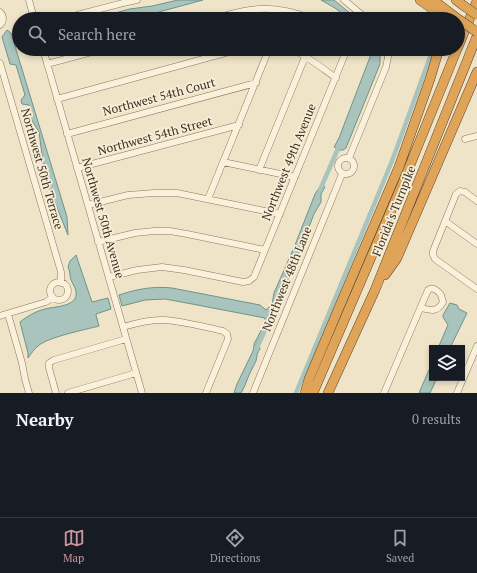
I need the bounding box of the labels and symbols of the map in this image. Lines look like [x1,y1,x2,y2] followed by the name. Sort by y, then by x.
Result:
[101,74,217,119] street label: Northwest 54th Court
[258,101,319,223] street label: Northwest 49th Avenue
[18,107,67,231] street label: Northwest 50th Terrace
[96,113,214,158] street label: Northwest 54th Street
[79,156,128,280] street label: Northwest 50th Avenue
[369,163,419,258] street label: Florida's Turnpike
[259,224,314,333] street label: Northwest 48th Lane

